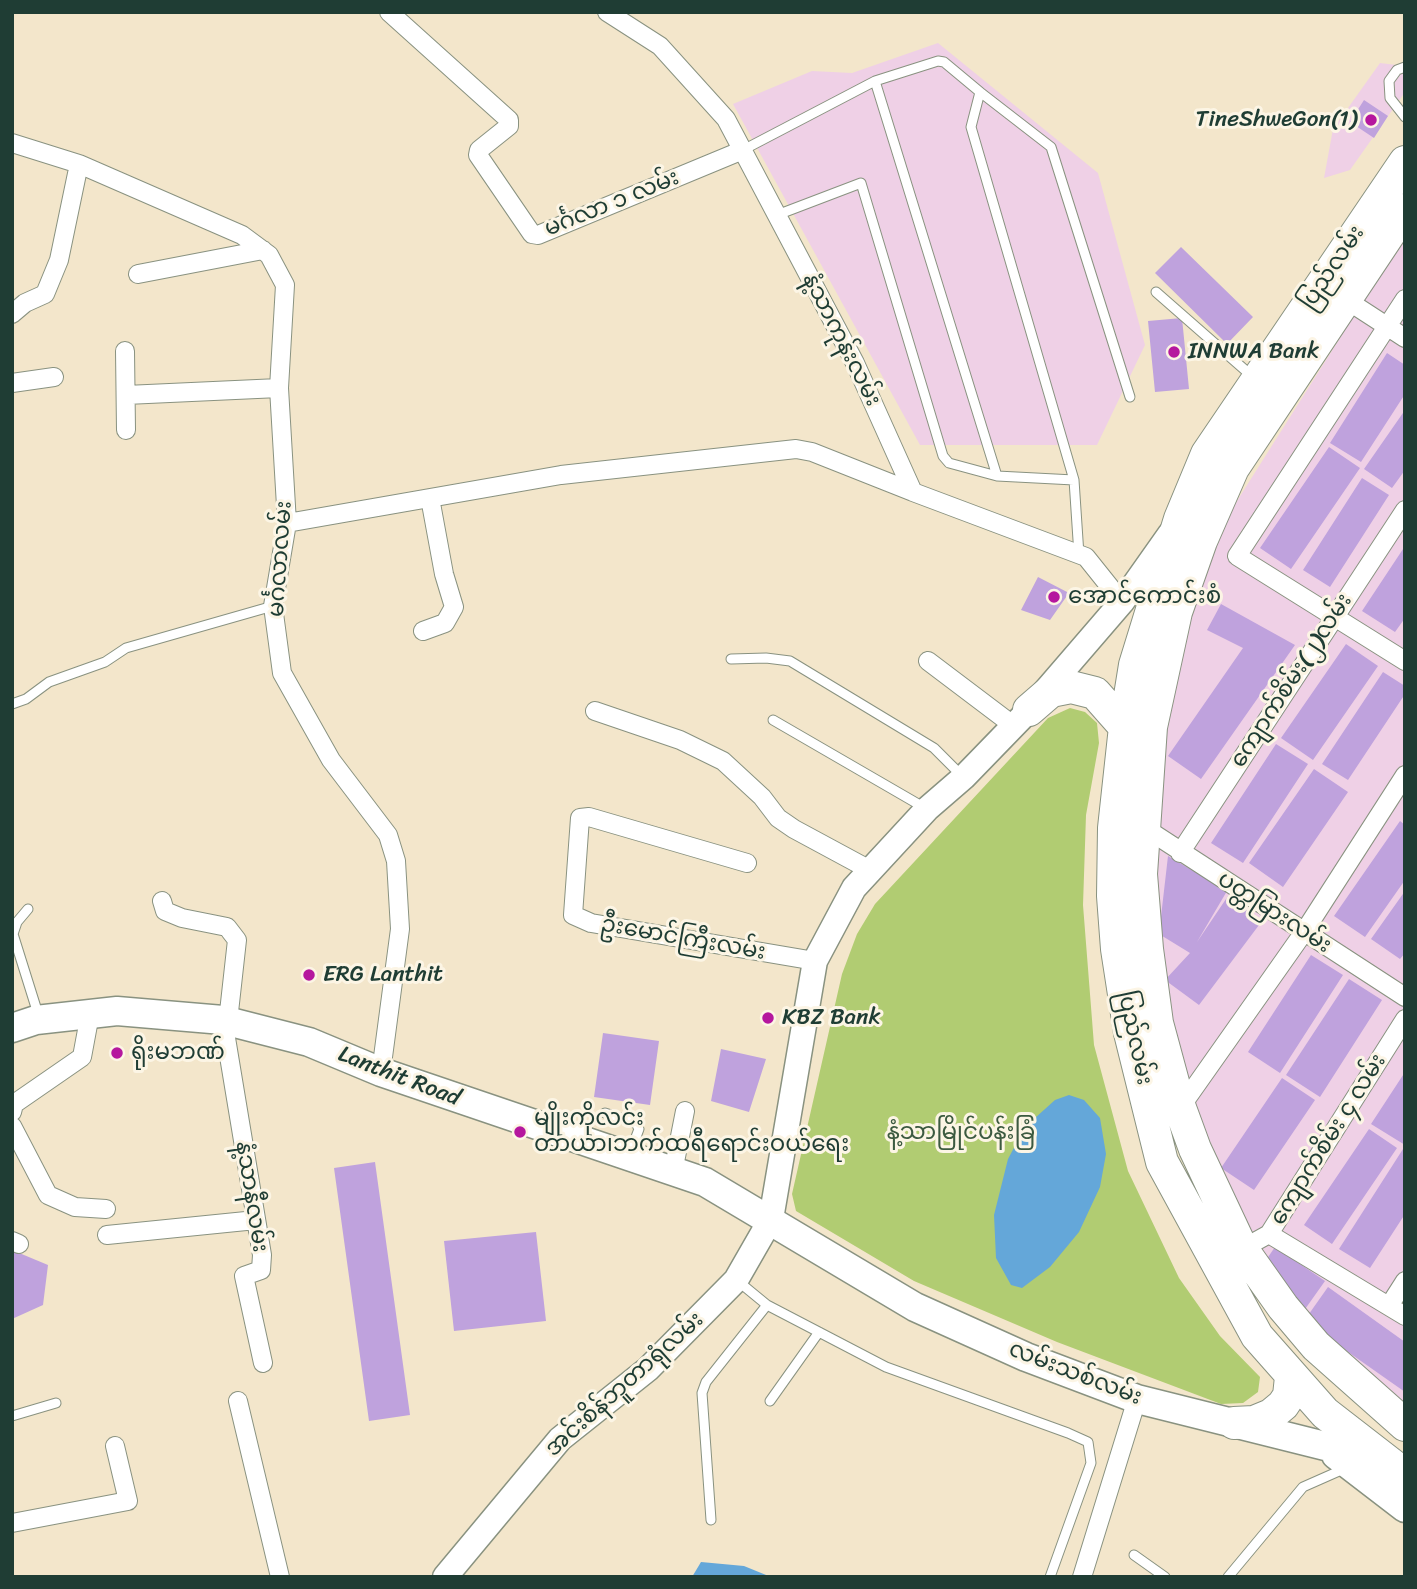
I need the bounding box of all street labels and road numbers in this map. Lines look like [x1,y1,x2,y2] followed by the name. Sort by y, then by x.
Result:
[541,164,683,244] street label: မင်္ဂလာ ၁ လမ်း
[1295,221,1371,315] street label: ပြည်လမ်း
[796,269,886,411] street label: နံ့သာကုန်းလမ်း
[263,500,299,618] street label: မင်္ဂလာလမ်း
[1225,589,1359,773] street label: ကျောက်စိမ်း(၂)လမ်း
[1212,866,1336,960] street label: ပတ္တမြားလမ်း
[598,911,768,967] street label: ဦးမောင်ကြီးလမ်း
[1111,988,1157,1088] street label: ပြည်လမ်း
[334,1041,464,1113] street label: Lanthit Road
[1265,1049,1393,1231] street label: ကျောက်စိမ်း ၄ လမ်း
[229,1140,273,1254] street label: နံ့သာနီလမ်း
[540,1307,710,1463] street label: အင်းစိန်ဘူတာရုံလမ်း
[1005,1336,1145,1412] street label: လမ်းသစ်လမ်း

